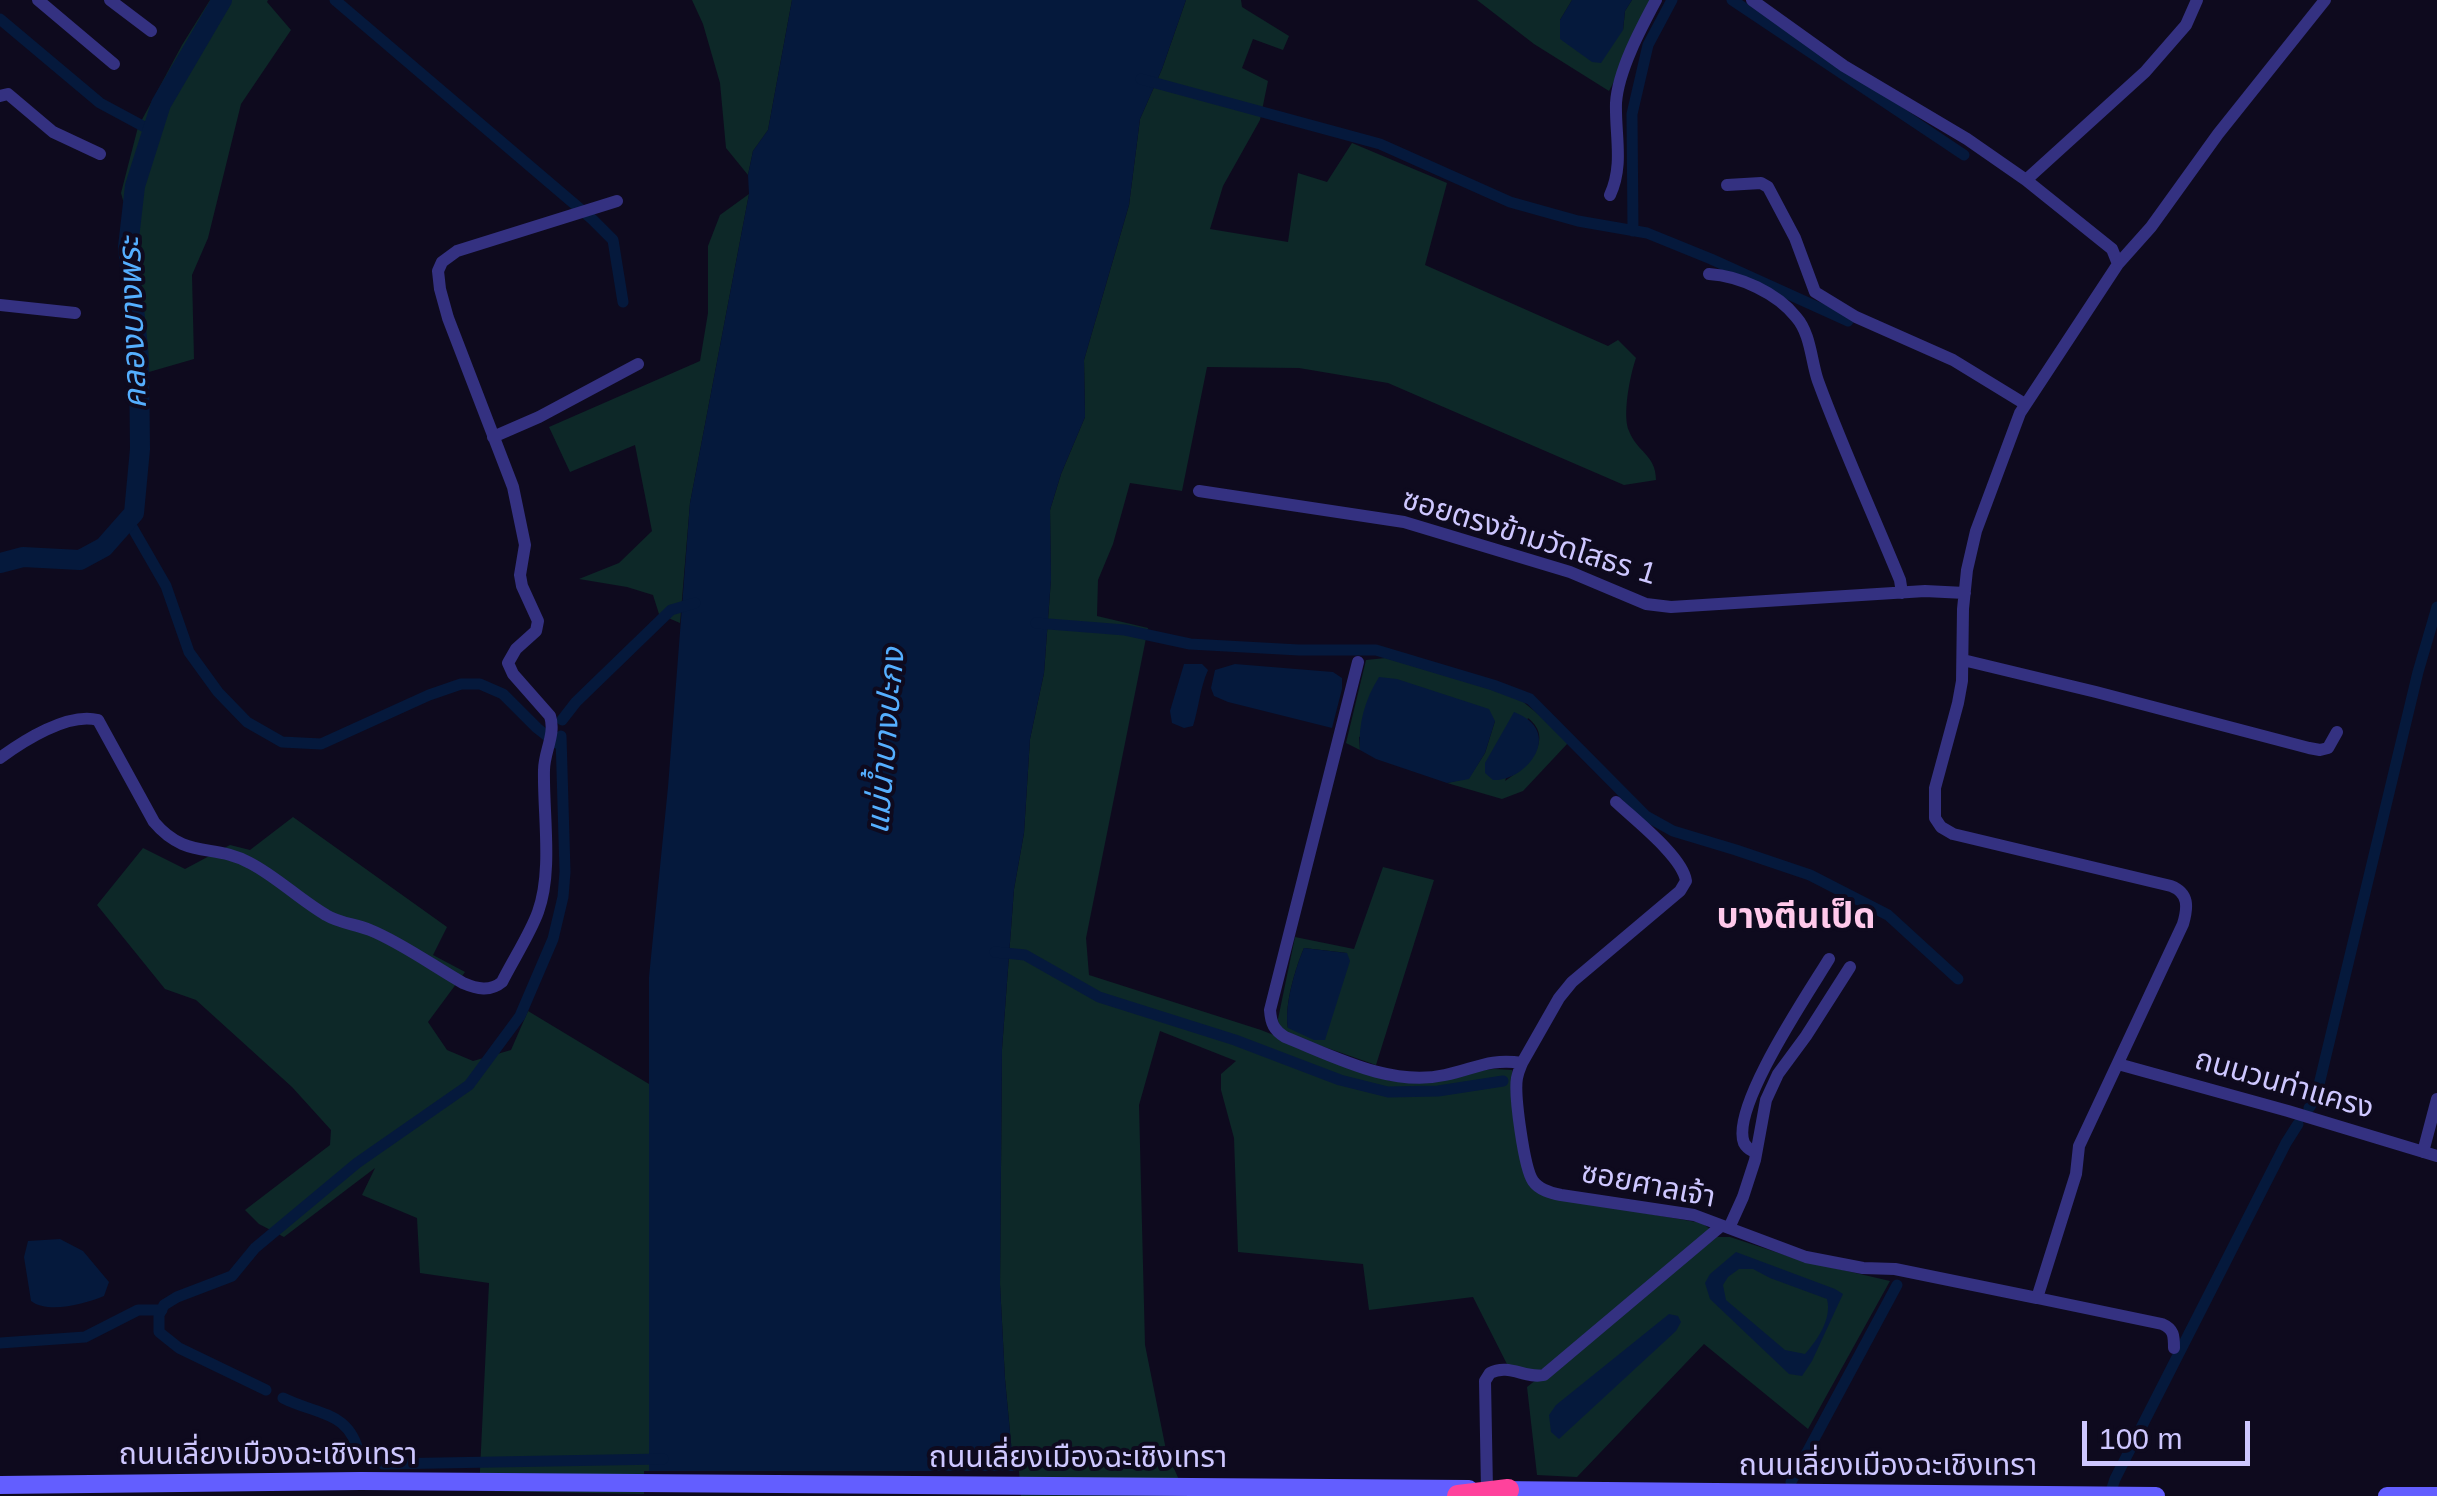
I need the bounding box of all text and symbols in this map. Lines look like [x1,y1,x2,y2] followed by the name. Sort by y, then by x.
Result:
[112,237,156,409] water label: คลองบางพระ
[1398,482,1660,594] street label: ซอยตรงข้ามวัดโสธร 1
[860,646,914,836] water label: แม่น้ำบางปะกง
[1716,897,1876,939] district label: บางตีนเป็ด
[2190,1042,2378,1128] street label: ถนนวนท่าแครง
[1578,1155,1718,1217] street label: ซอยศาลเจ้า
[2087,1401,2254,1463] scale bar
[2099,1422,2182,1455] text: 100 m
[119,1438,417,1474] street label: ถนนเลี่ยงเมืองฉะเชิงเทรา
[929,1441,1227,1477] street label: ถนนเลี่ยงเมืองฉะเชิงเทรา
[1739,1449,2037,1485] street label: ถนนเลี่ยงเมืองฉะเชิงเทรา

